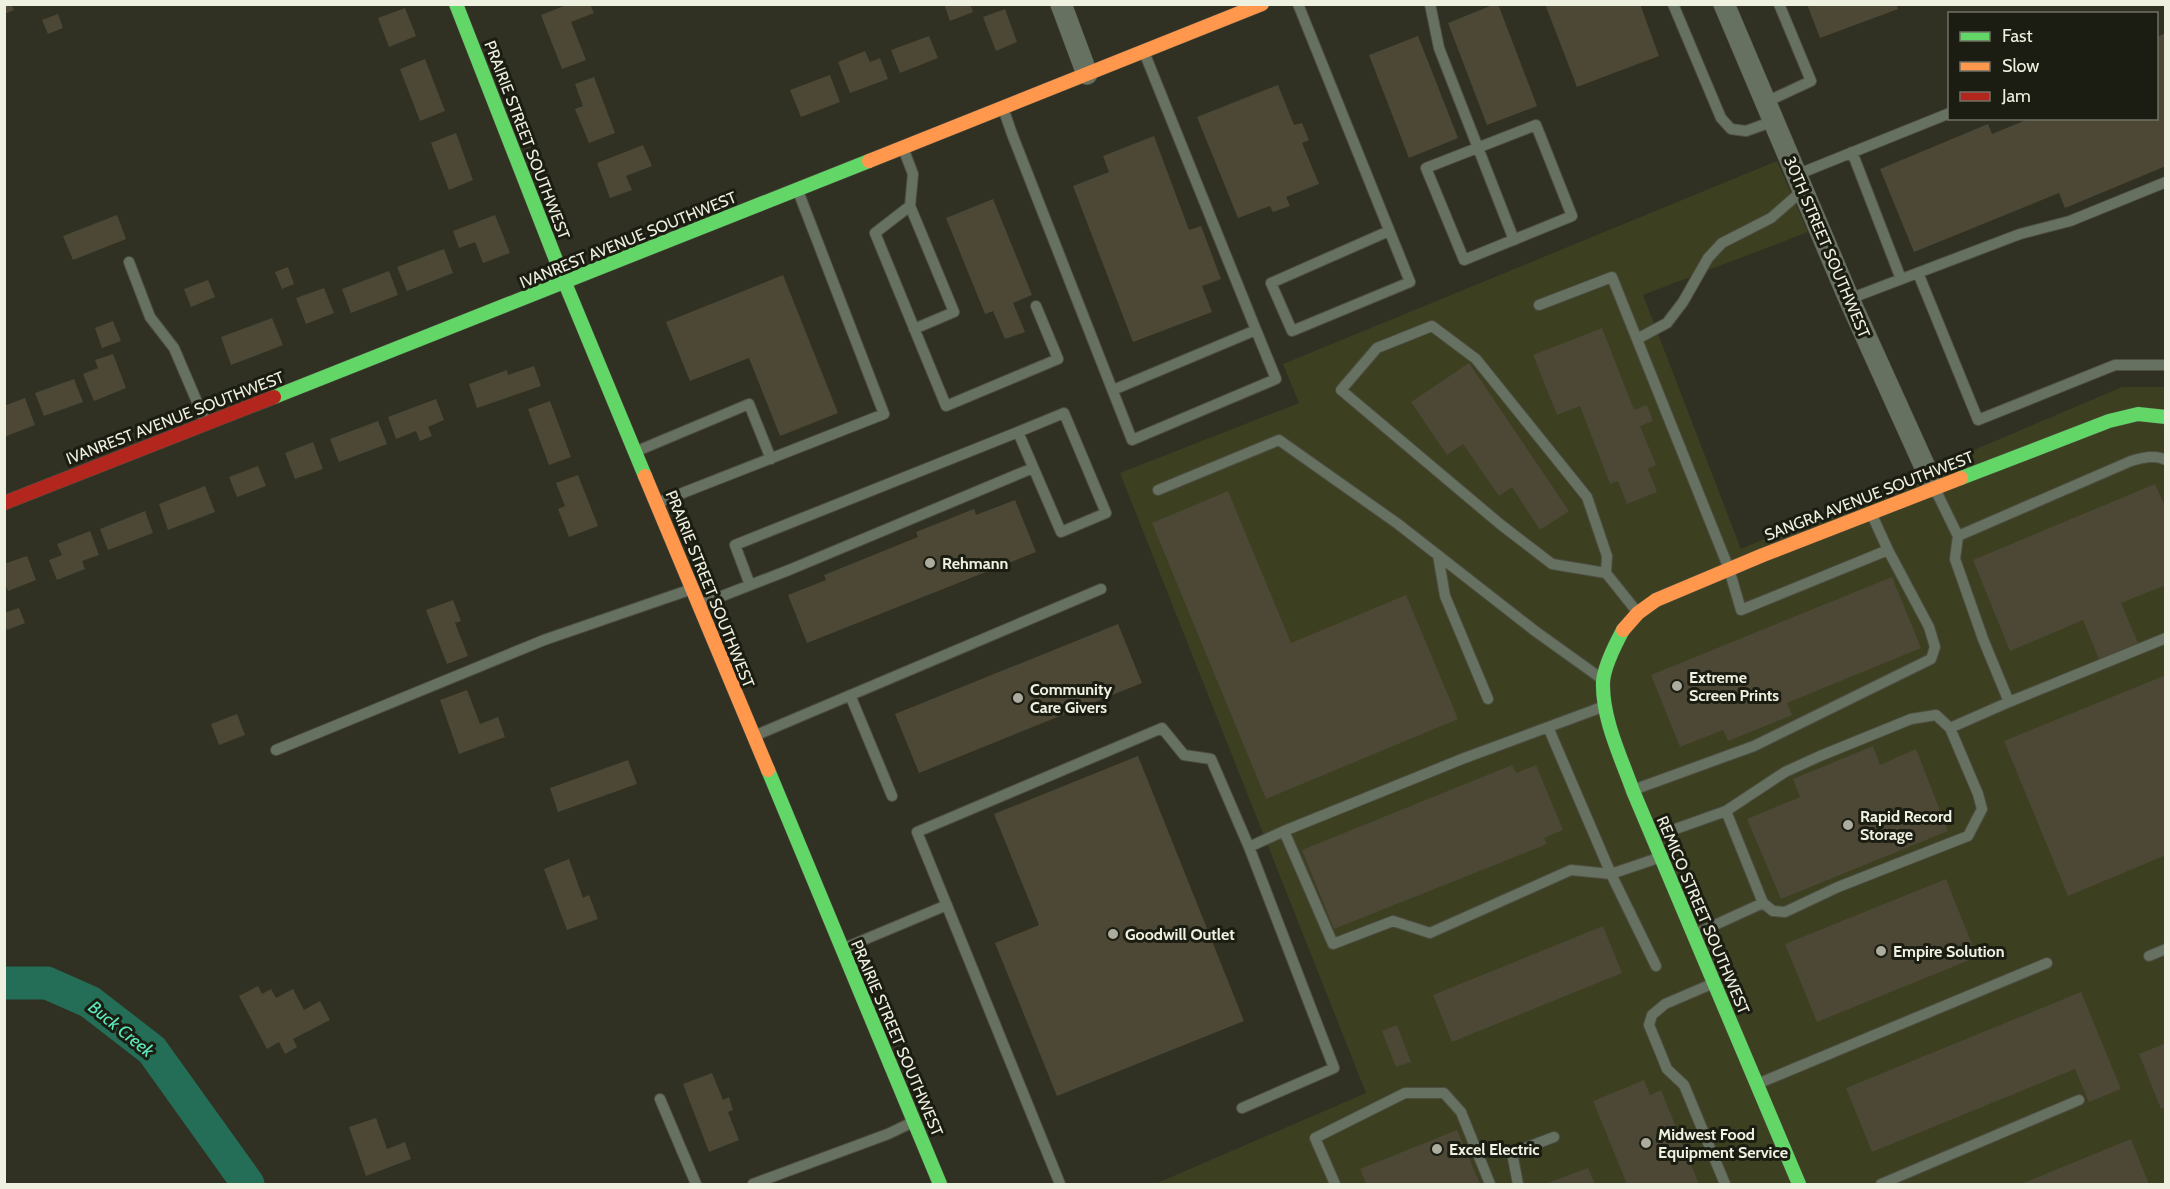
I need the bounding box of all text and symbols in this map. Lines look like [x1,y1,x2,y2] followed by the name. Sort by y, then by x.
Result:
[1948,12,2158,120] legend
[2002,25,2033,47] text: Fast
[480,38,574,242] street label: PRAIRIE STREET SOUTHWEST
[2002,55,2039,77] text: Slow
[2001,85,2031,107] text: Jam
[1780,153,1874,341] street label: 30TH STREET SOUTHWEST
[517,188,740,292] street label: IVANREST AVENUE SOUTHWEST
[63,367,287,468] street label: IVANREST AVENUE SOUTHWEST
[1762,447,1977,545] street label: SANGRA AVENUE SOUTHWEST
[662,488,759,691] street label: PRAIRIE STREET SOUTHWEST
[942,554,1008,573] place label: Rehmann
[923,556,937,570] marker: Rehmann
[1689,668,1779,705] place label: Extreme Screen Prints
[1670,679,1684,693] marker: Extreme Screen Prints
[1030,680,1112,717] place label: Community Care Givers
[1011,691,1025,705] marker: Community Care Givers
[1860,807,1952,844] place label: Rapid Record Storage
[1653,813,1754,1017] street label: REMICO STREET SOUTHWEST
[1841,818,1855,832] marker: Rapid Record Storage
[1125,925,1235,944] place label: Goodwill Outlet
[1106,927,1120,941] marker: Goodwill Outlet
[847,937,947,1139] street label: PRAIRIE STREET SOUTHWEST
[1893,942,2005,961] place label: Empire Solution
[1874,944,1888,958] marker: Empire Solution
[84,996,159,1063] water label: Buck Creek
[1658,1125,1788,1162] place label: Midwest Food Equipment Service
[1639,1136,1653,1150] marker: Midwest Food Equipment Service
[1449,1140,1540,1159] place label: Excel Electric
[1430,1142,1444,1156] marker: Excel Electric

